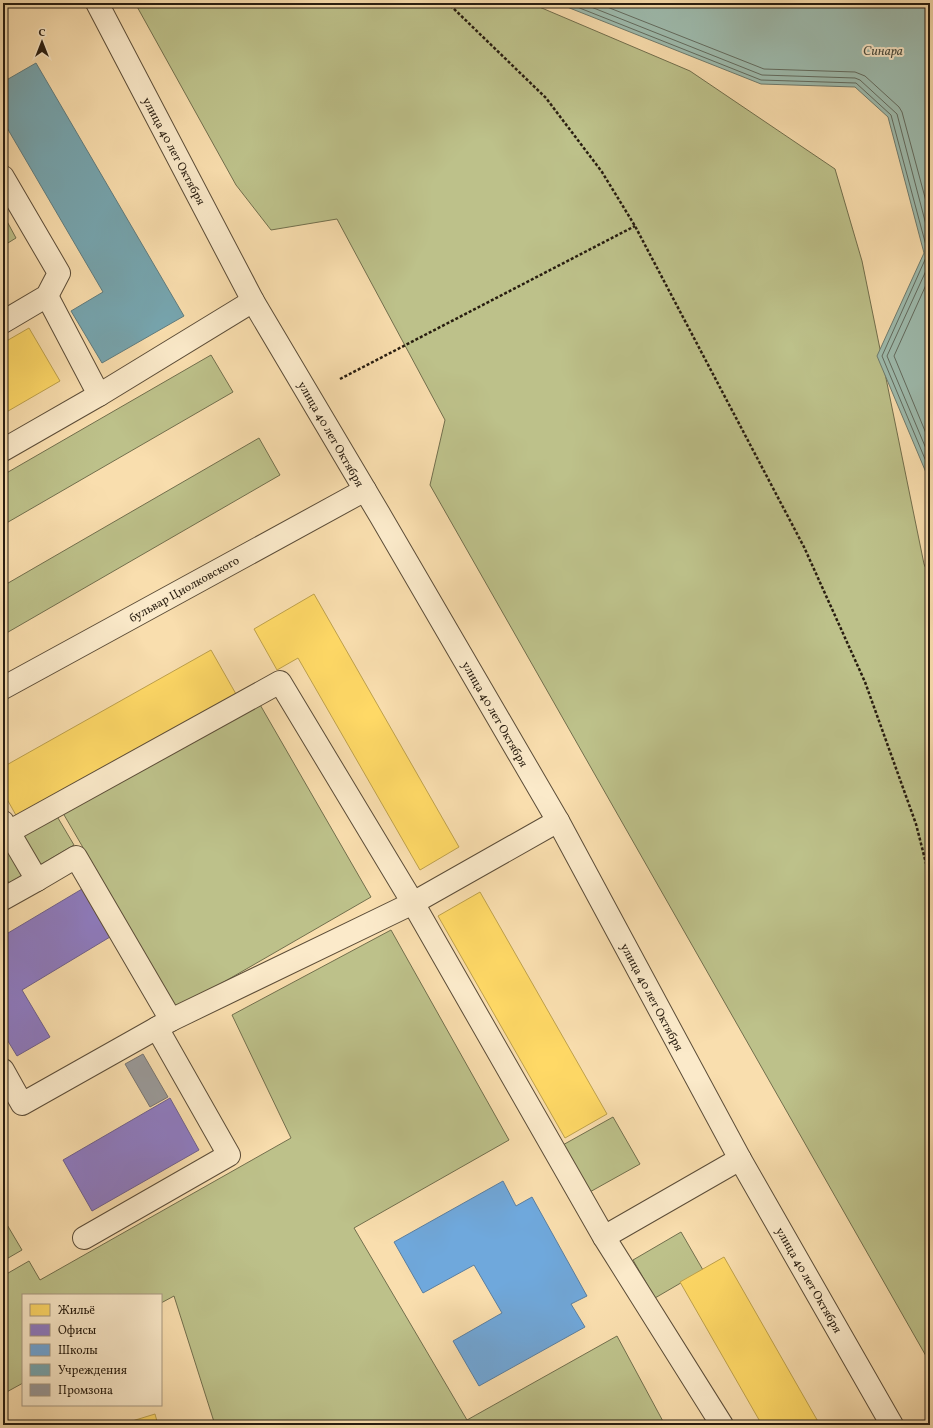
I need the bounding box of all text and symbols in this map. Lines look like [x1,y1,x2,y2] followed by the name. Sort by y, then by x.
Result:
[22,22,62,62] north arrow
[38,26,46,41] text: С
[863,43,903,61] water label: Синара
[138,95,208,208] street label: улица 40 лет Октября
[293,379,367,490] street label: улица 40 лет Октября
[127,553,242,627] street label: бульвар Циолковского
[457,659,531,770] street label: улица 40 лет Октября
[616,941,686,1054] street label: улица 40 лет Октября
[771,1225,845,1336] street label: улица 40 лет Октября
[22,1294,162,1406] legend
[58,1303,95,1319] text: Жильё
[58,1323,97,1339] text: Офисы
[58,1343,98,1359] text: Школы
[58,1363,127,1379] text: Учреждения
[58,1383,113,1399] text: Промзона

